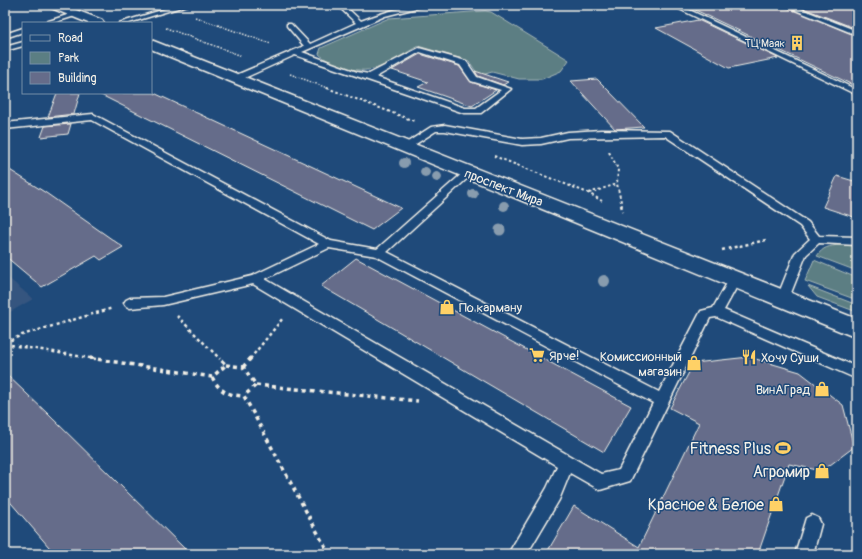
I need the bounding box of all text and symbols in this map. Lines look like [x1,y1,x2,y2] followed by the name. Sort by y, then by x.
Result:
[22,22,152,94] legend
[58,31,83,46] text: Road
[788,34,806,52] building icon: ТЦ Маяк
[745,37,785,50] place label: ТЦ Маяк
[58,51,79,66] text: Park
[58,71,97,86] text: Building
[462,166,545,210] street label: проспект Мира
[438,298,456,316] shop icon: По карману
[459,300,523,316] place label: По карману
[528,346,546,364] supermarket icon: Ярче!
[549,348,579,364] place label: Ярче!
[740,348,758,366] restaurant icon: Хочу Суши
[600,349,682,380] place label: Комиссионный магазин
[761,350,819,366] place label: Хочу Суши
[685,354,703,372] shop icon: Комиссионный магазин
[813,380,831,398] shop icon: ВинАГрад
[756,382,810,398] place label: ВинАГрад
[690,439,771,459] place label: Fitness Plus
[774,439,792,457] sports icon: Fitness Plus
[753,462,810,482] place label: Агромир
[813,462,831,480] shop icon: Агромир
[648,495,764,515] place label: Красное & Белое
[767,495,785,513] shop icon: Красное & Белое

